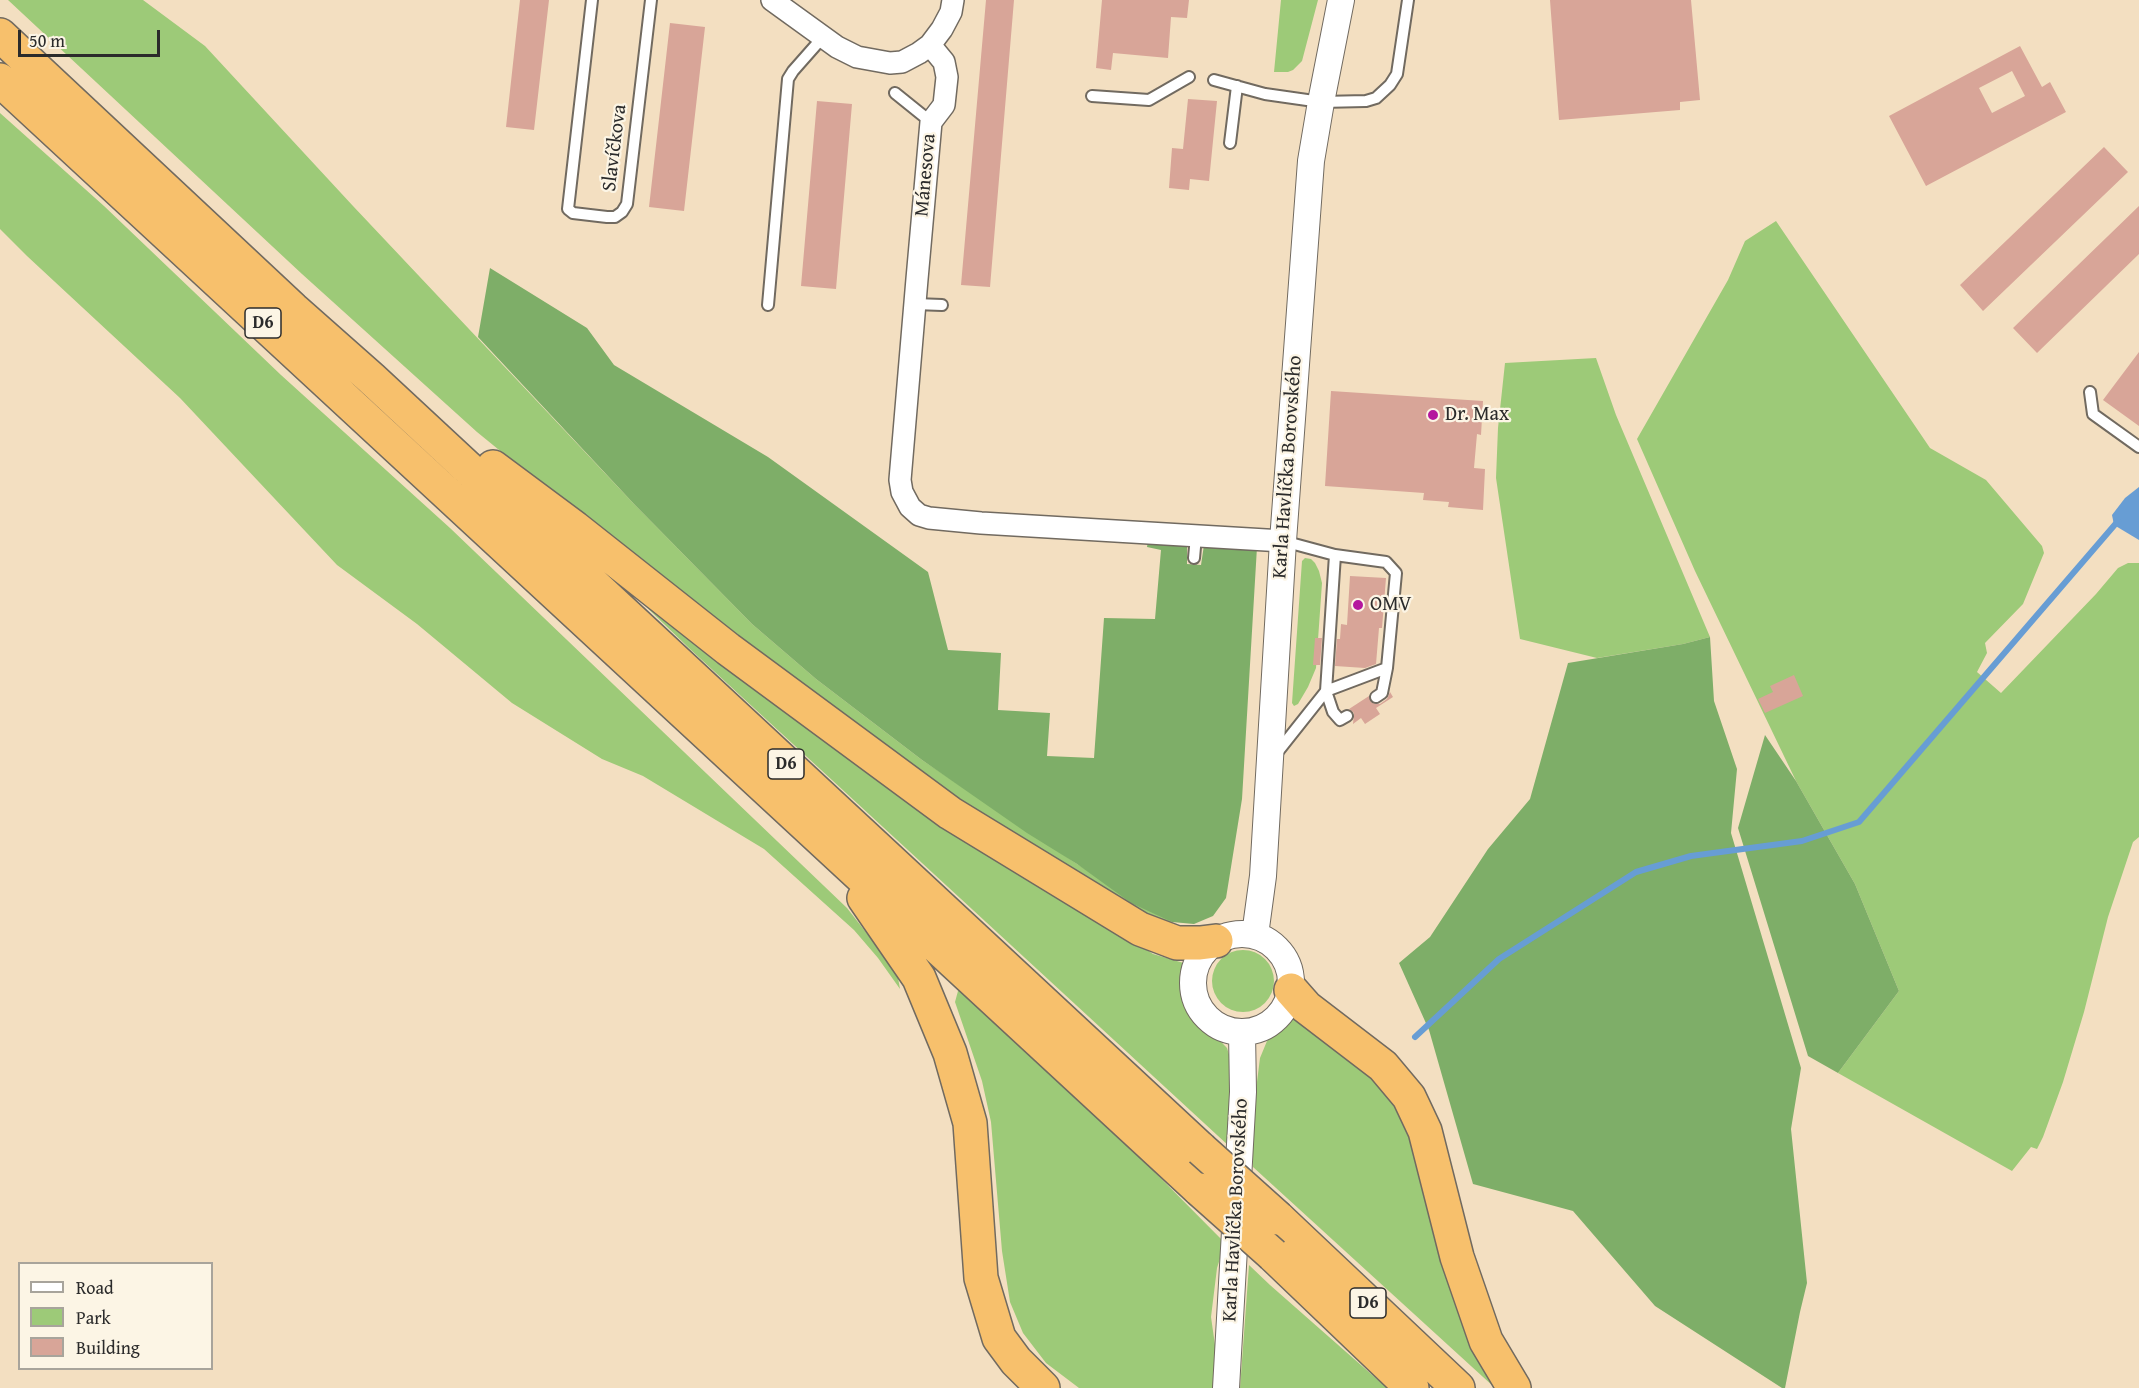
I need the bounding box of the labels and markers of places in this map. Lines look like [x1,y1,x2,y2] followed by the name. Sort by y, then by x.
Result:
[1445,403,1509,427] place label: Dr. Max
[1426,408,1440,422] marker: Dr. Max
[1370,593,1412,617] place label: OMV
[1351,598,1365,612] marker: OMV

